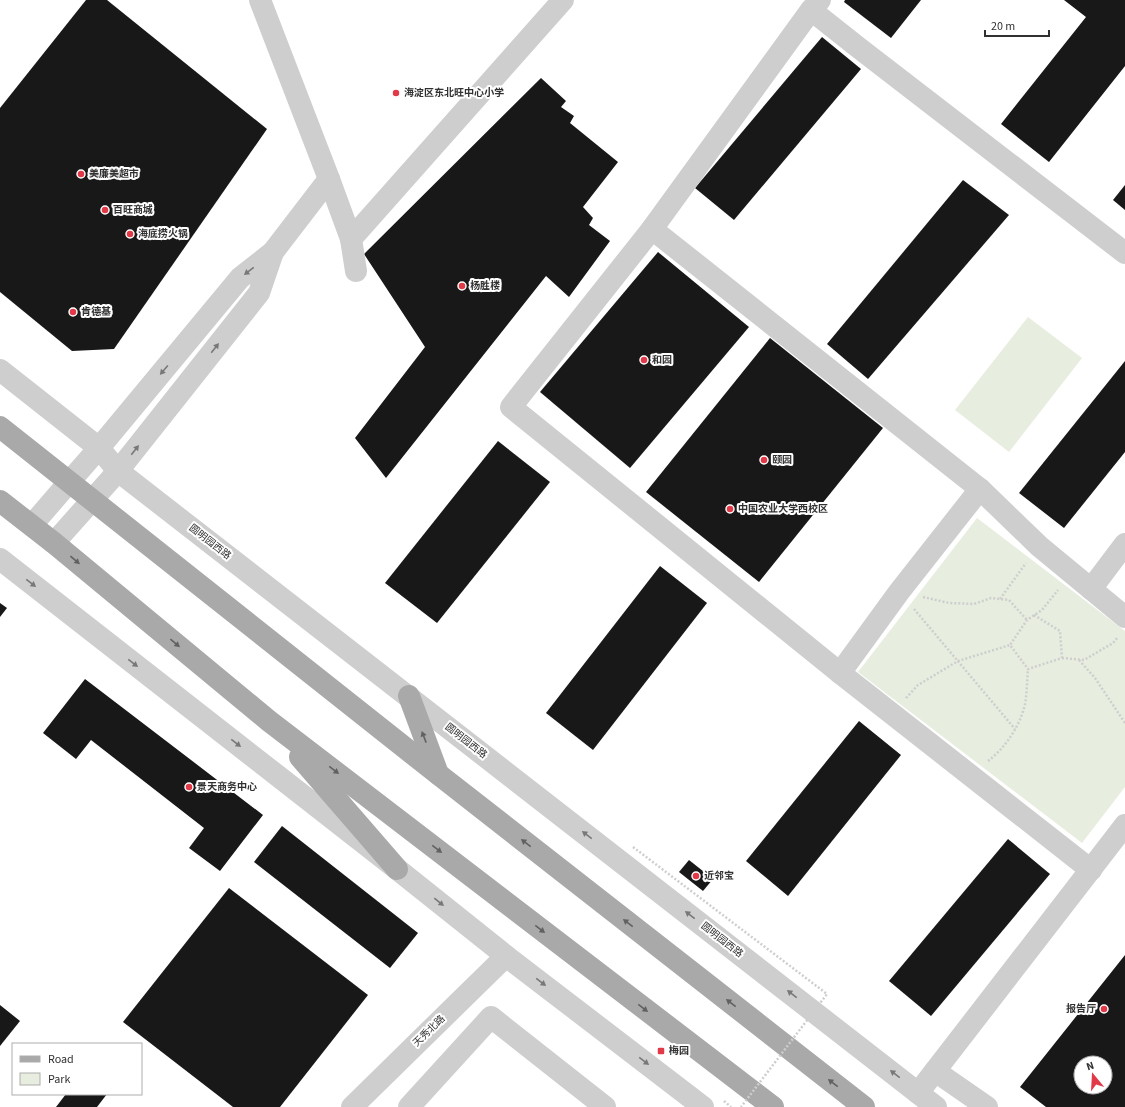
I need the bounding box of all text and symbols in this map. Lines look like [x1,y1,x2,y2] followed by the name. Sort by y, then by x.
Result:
[985,12,1049,38] scale bar
[991,18,1015,35] text: 20 m
[404,86,504,100] place label: 海淀区东北旺中心小学
[391,88,401,98] marker: 海淀区东北旺中心小学
[89,167,139,181] place label: 美廉美超市
[76,169,86,179] marker: 美廉美超市
[113,203,153,217] place label: 百旺商城
[100,205,110,215] marker: 百旺商城
[138,227,188,241] place label: 海底捞火锅
[125,229,135,239] marker: 海底捞火锅
[243,267,254,275] one-way arrow
[470,279,500,293] place label: 杨胜楼
[457,281,467,291] marker: 杨胜楼
[81,305,111,319] place label: 肯德基
[68,307,78,317] marker: 肯德基
[211,342,220,353] one-way arrow
[652,353,672,367] place label: 和园
[639,355,649,365] marker: 和园
[160,364,169,375] one-way arrow
[130,444,139,455] one-way arrow
[772,453,792,467] place label: 颐园
[759,455,769,465] marker: 颐园
[738,502,828,516] place label: 中国农业大学西校区
[725,504,735,514] marker: 中国农业大学西校区
[186,521,234,563] street label: 圆明园西路
[69,555,80,564] one-way arrow
[25,579,36,588] one-way arrow
[169,638,180,647] one-way arrow
[128,659,139,667] one-way arrow
[442,720,490,762] street label: 圆明园西路
[421,731,427,743] one-way arrow
[230,739,241,747] one-way arrow
[328,766,339,775] one-way arrow
[197,780,257,794] place label: 景天商务中心
[184,782,194,792] marker: 景天商务中心
[582,831,592,839] one-way arrow
[521,838,532,847] one-way arrow
[431,845,442,854] one-way arrow
[704,869,734,883] place label: 近邻宝
[691,871,701,881] marker: 近邻宝
[433,897,444,906] one-way arrow
[684,910,695,919] one-way arrow
[623,918,634,927] one-way arrow
[698,919,746,961] street label: 圆明园西路
[534,924,545,933] one-way arrow
[535,978,546,987] one-way arrow
[787,990,798,999] one-way arrow
[725,999,736,1007] one-way arrow
[1066,1002,1096,1016] place label: 报告厅
[638,1003,649,1012] one-way arrow
[1099,1004,1109,1014] marker: 报告厅
[410,1012,448,1050] street label: 天秀北路
[12,1043,142,1095] legend
[668,1044,689,1058] place label: 梅园
[656,1046,666,1056] marker: 梅园
[48,1051,74,1068] text: Road
[1073,1055,1113,1095] north arrow
[638,1057,649,1066] one-way arrow
[1084,1058,1096,1074] text: N
[889,1070,900,1079] one-way arrow
[48,1071,70,1088] text: Park
[828,1079,839,1087] one-way arrow

